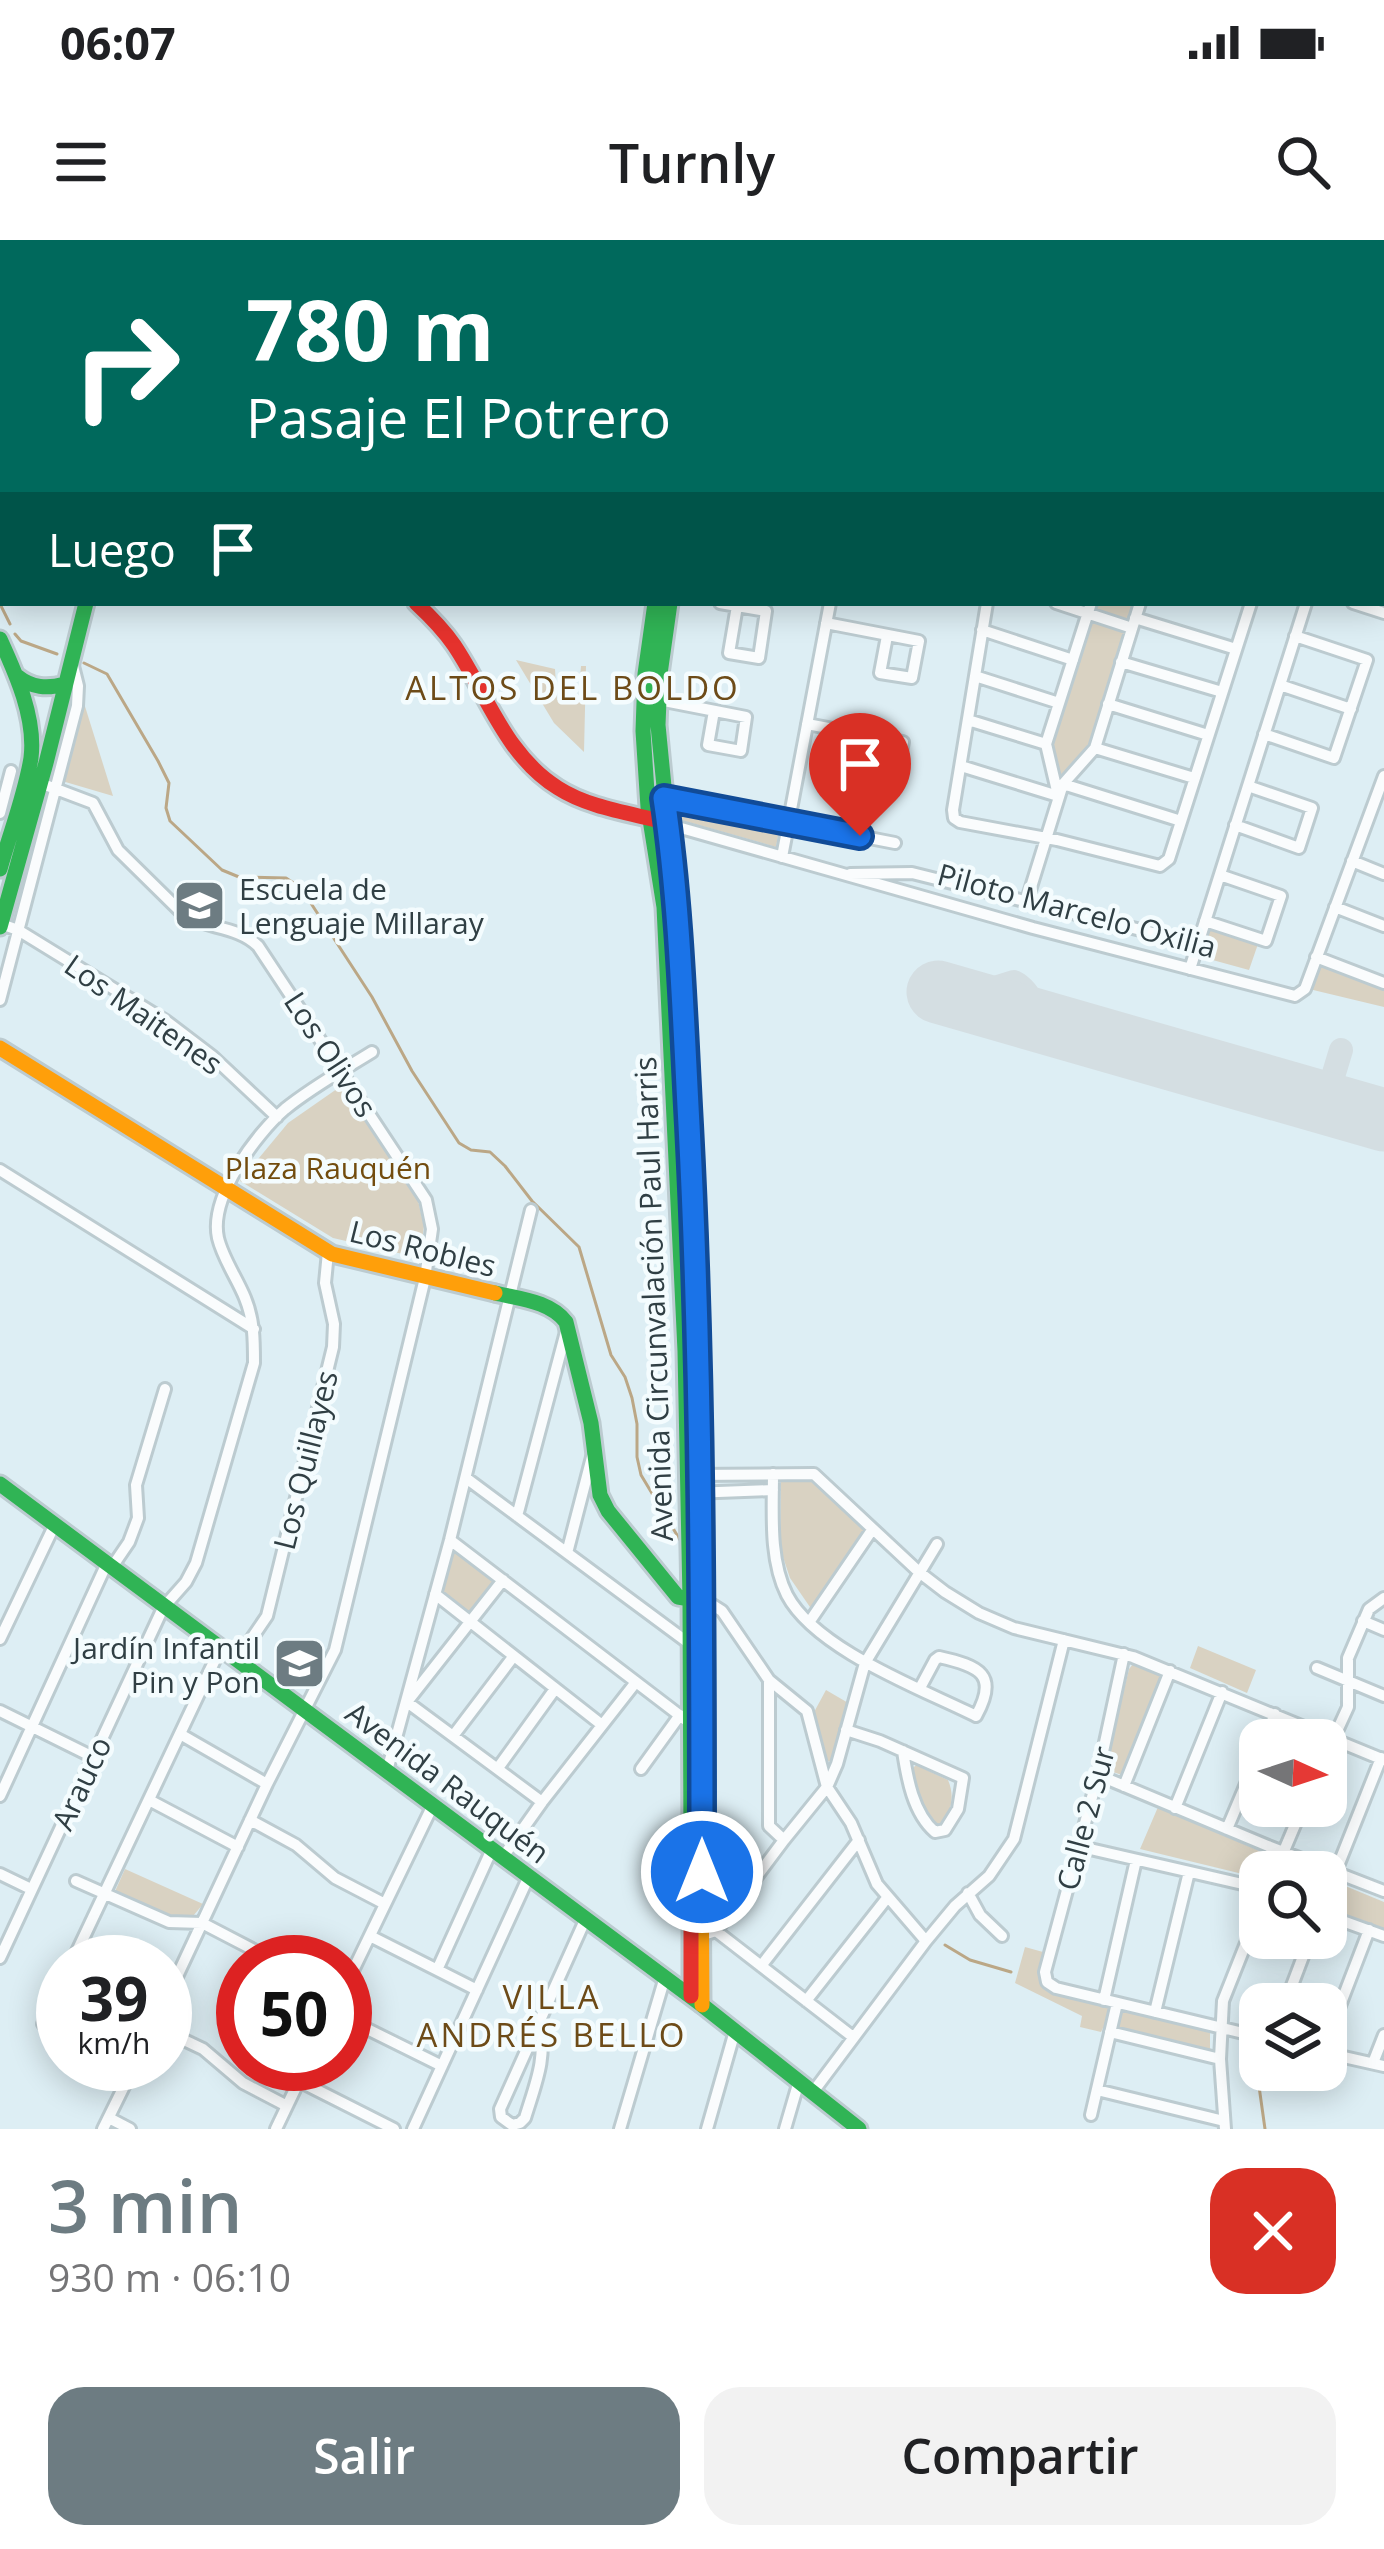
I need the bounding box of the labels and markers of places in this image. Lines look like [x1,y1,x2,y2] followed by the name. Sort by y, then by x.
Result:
[809,713,911,836] pin
[239,868,485,943] place label: Escuela de Lenguaje Millaray
[172,877,228,933] school or university icon: Escuela de Lenguaje Millaray
[70,1627,260,1702] place label: Jardín Infantil Pin y Pon
[271,1636,327,1692] school or university icon: Jardín Infantil Pin y Pon

